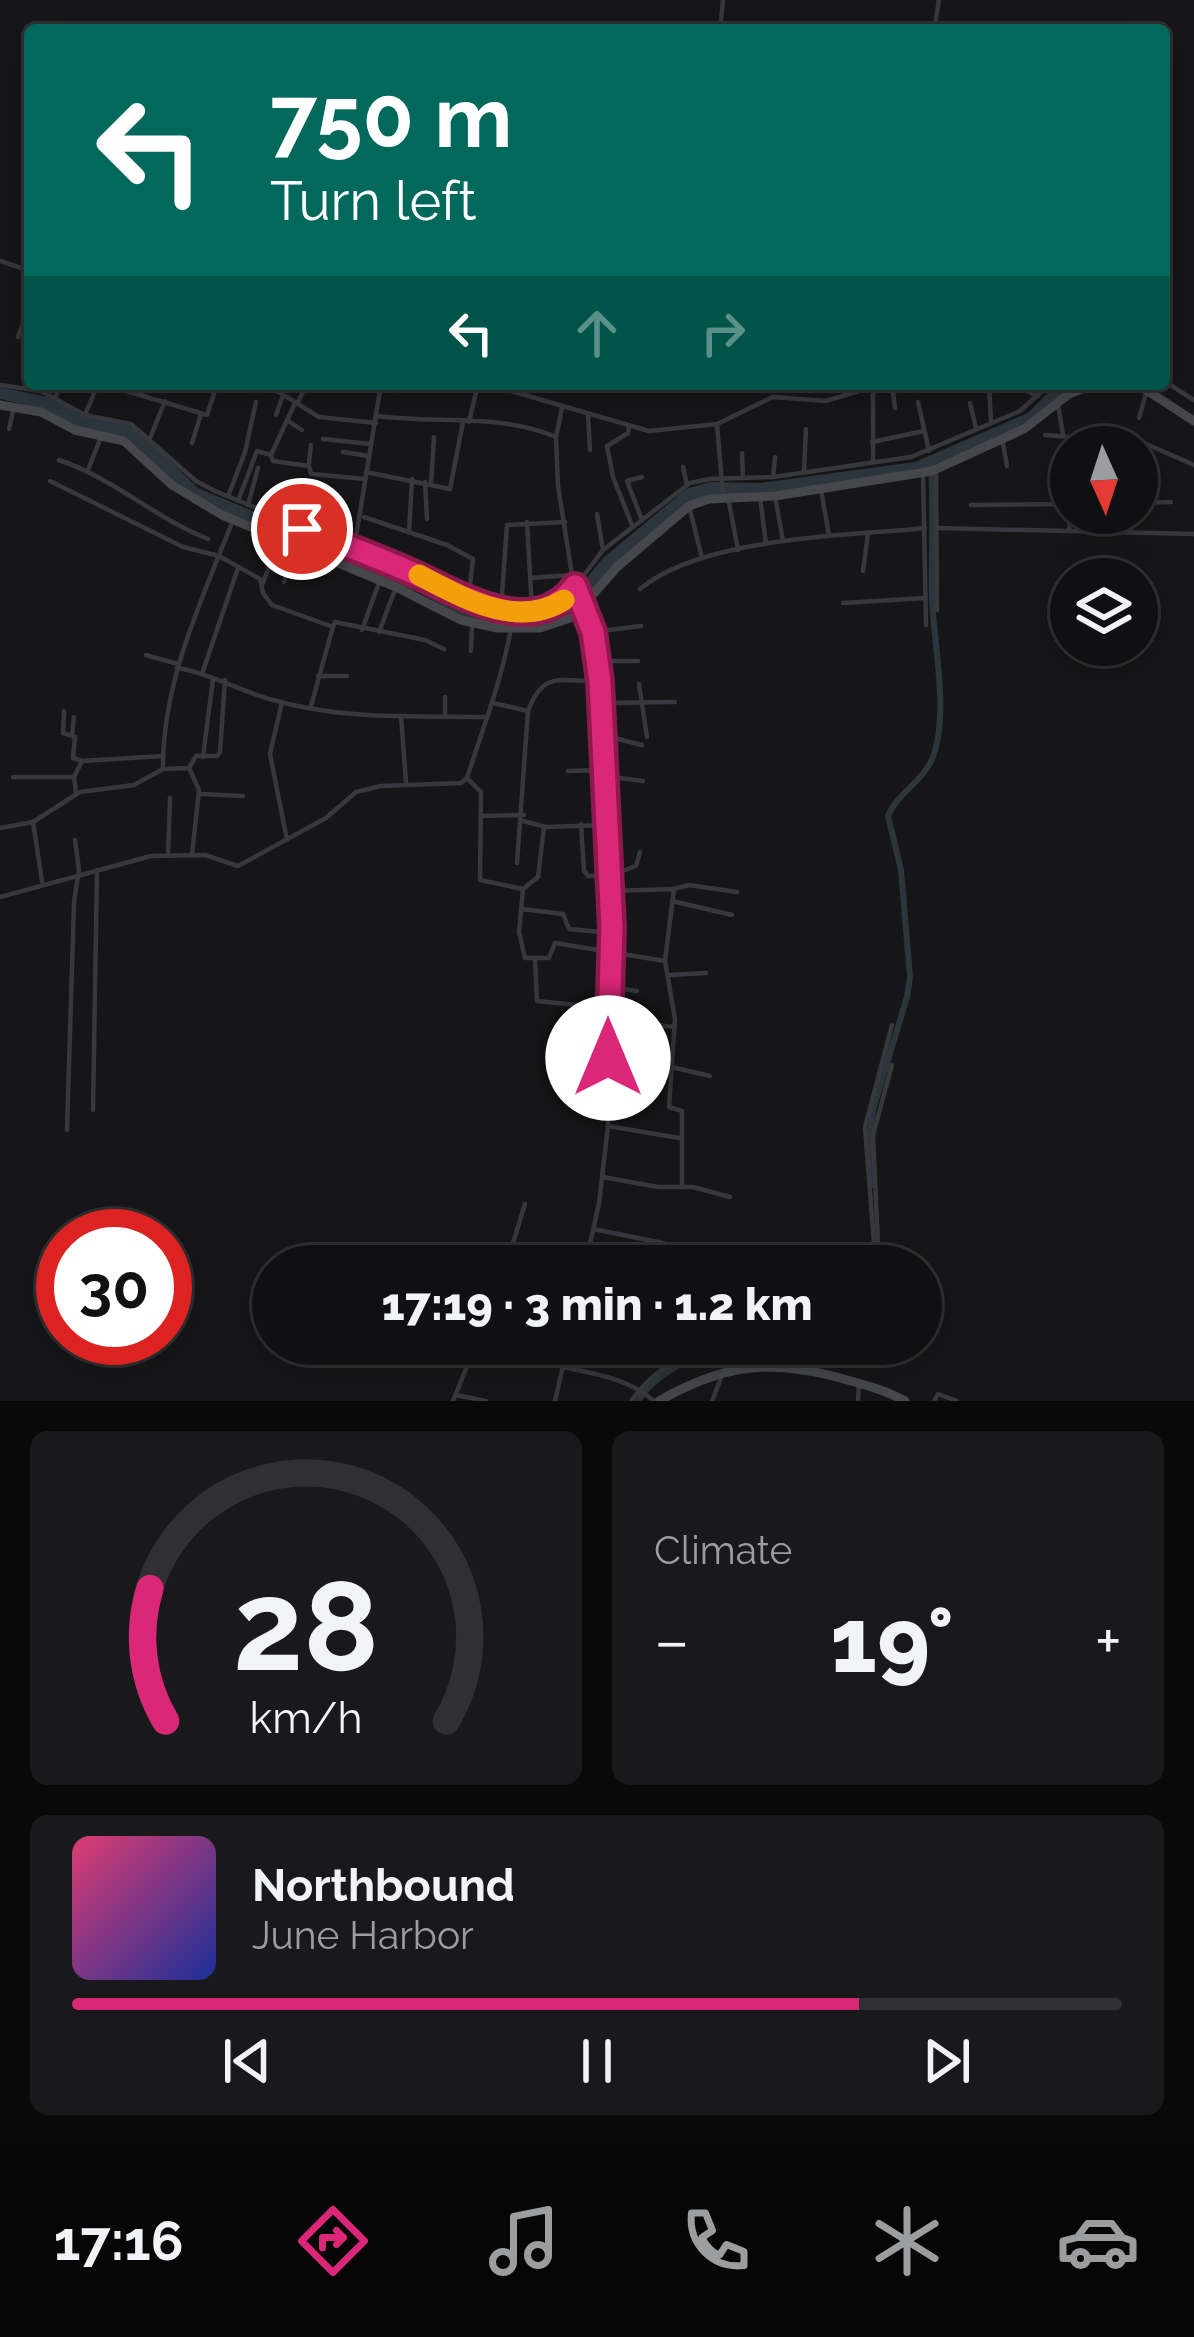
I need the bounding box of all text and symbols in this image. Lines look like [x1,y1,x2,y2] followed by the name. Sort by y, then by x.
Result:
[270,68,512,167] text: 750 m
[72,72,228,228] icon: left
[270,169,477,233] text: Turn left
[438,300,504,366] icon: left
[564,300,630,366] icon: ahead
[690,300,756,366] icon: right
[1050,426,1158,534] north arrow
[1050,426,1158,666] map controls
[251,478,353,580] pin
[269,496,335,562] icon: arrive
[1050,558,1158,666] button: layers
[545,995,671,1121] position arrow
[36,1209,192,1365] speed limit sign: 30
[381,1278,813,1331] text: 17:19 · 3 min · 1.2 km
[654,1527,792,1573] text: Climate
[233,1553,379,1699] text: 28
[830,1587,954,1693] text: 19°
[654,1602,690,1679] text: −
[1095,1602,1122,1679] text: +
[249,1693,363,1743] text: km/h
[252,1859,515,1912] text: Northbound
[252,1912,474,1958] text: June Harbor
[214,2028,280,2094] icon: previous
[564,2028,630,2094] icon: pause
[914,2028,980,2094] icon: next
[291,2199,375,2283] icon: directions
[482,2199,566,2283] icon: music
[674,2199,758,2283] icon: phone
[865,2199,949,2283] icon: climate
[1056,2199,1140,2283] icon: car
[54,2209,183,2273] text: 17:16

